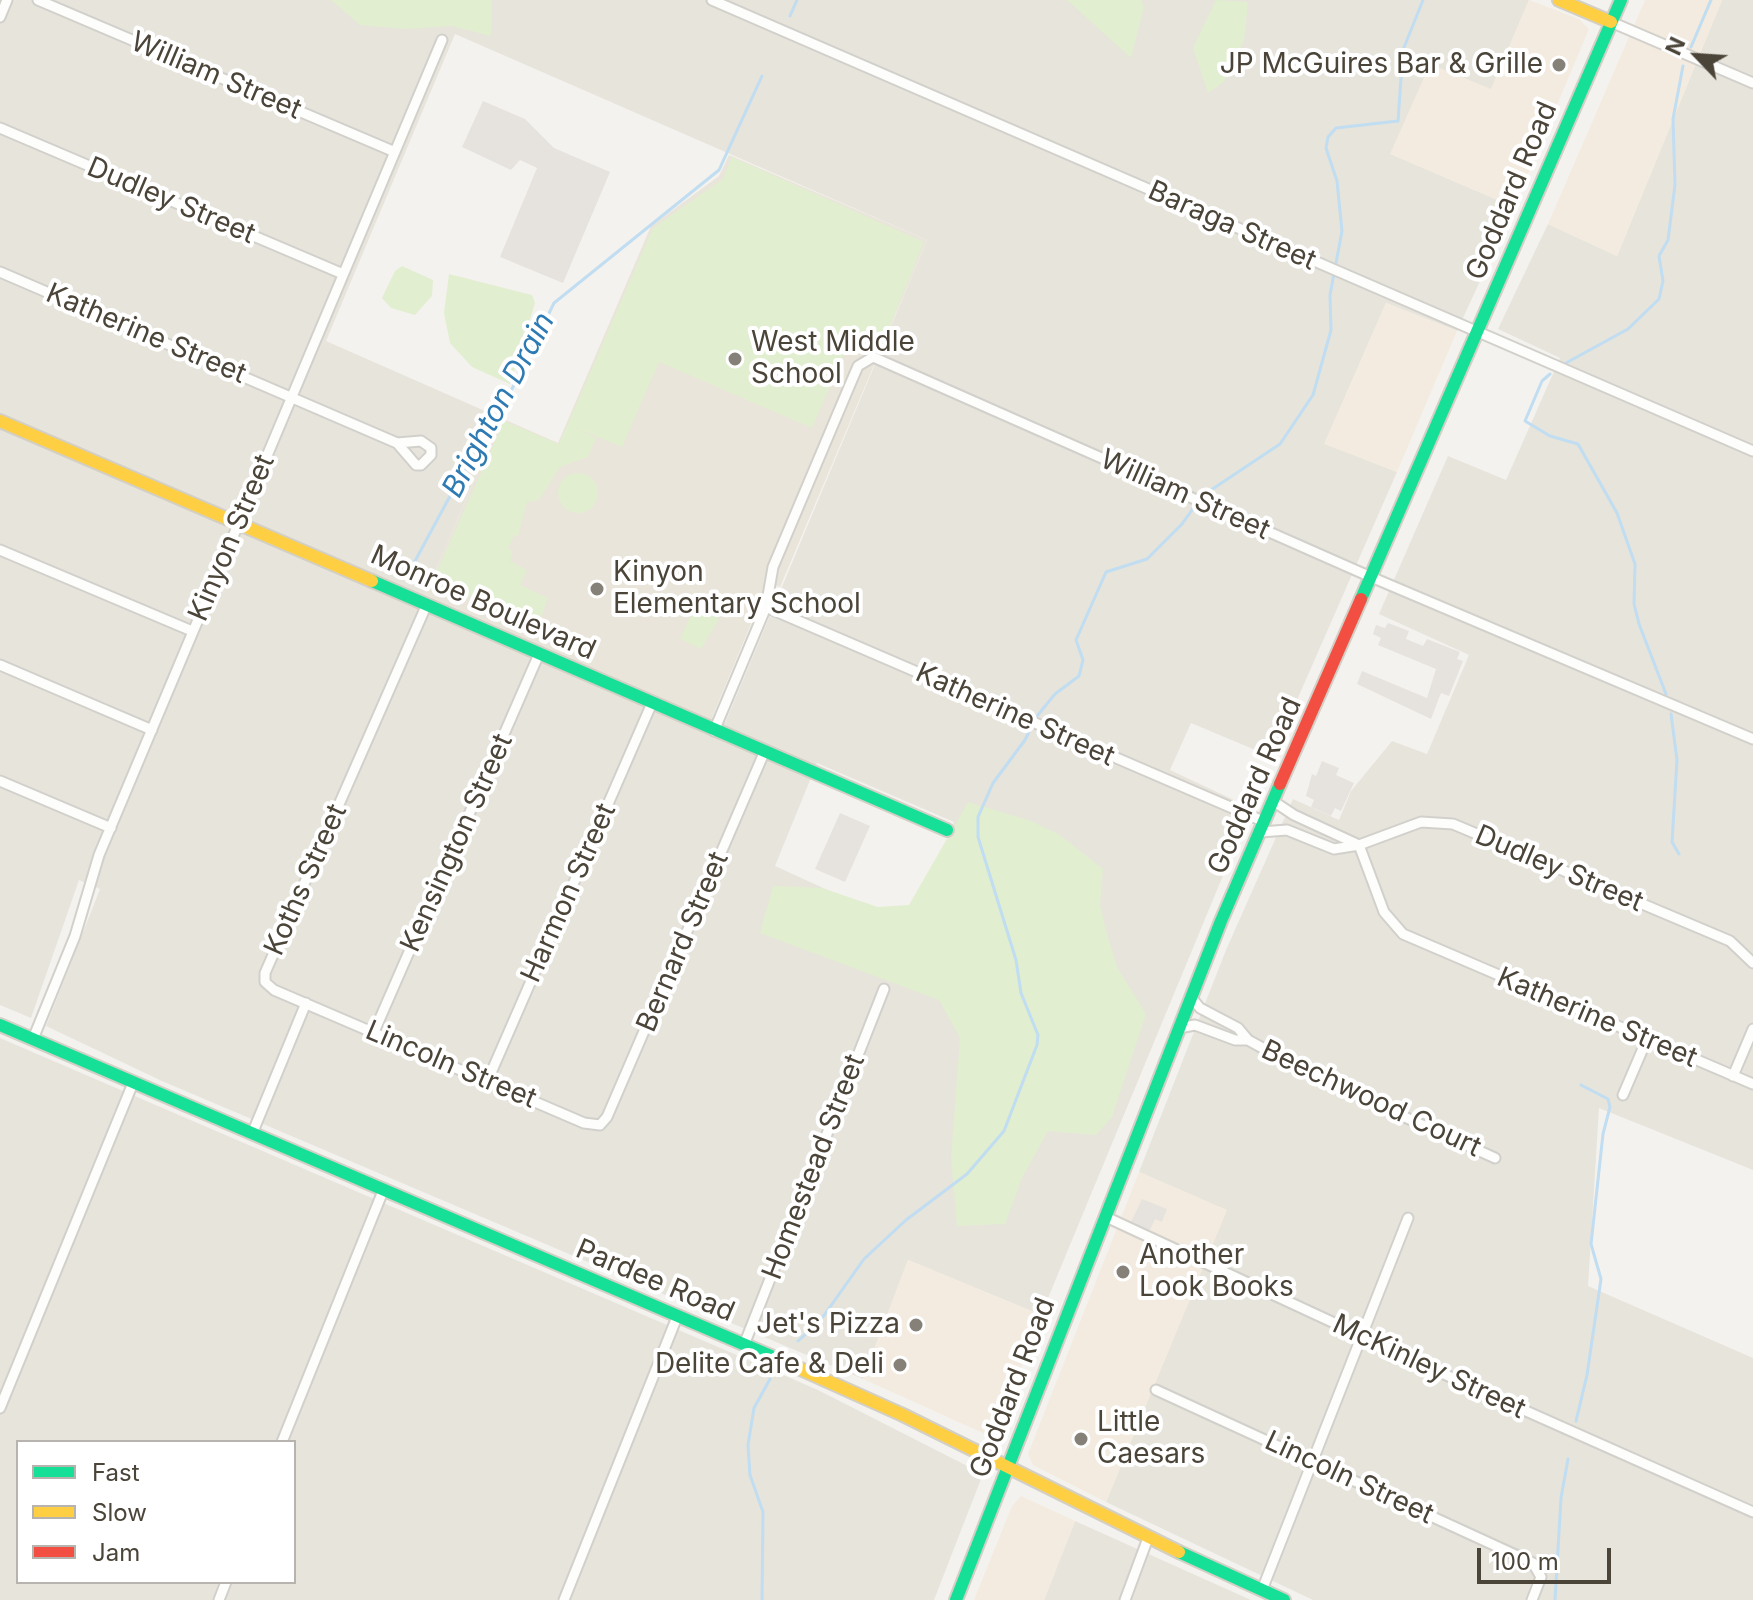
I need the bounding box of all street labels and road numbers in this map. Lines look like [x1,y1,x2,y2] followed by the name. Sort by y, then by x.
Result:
[126,25,306,127] street label: William Street
[1459,97,1565,285] street label: Goddard Road
[82,151,260,251] street label: Dudley Street
[1143,174,1321,278] street label: Baraga Street
[41,277,251,391] street label: Katherine Street
[1095,443,1275,547] street label: William Street
[182,450,282,626] street label: Kinyon Street
[365,538,601,668] street label: Monroe Boulevard
[910,656,1120,774] street label: Katherine Street
[1201,692,1309,880] street label: Goddard Road
[394,729,520,957] street label: Kensington Street
[515,798,623,988] street label: Harmon Street
[258,799,354,961] street label: Koths Street
[1470,819,1648,919] street label: Dudley Street
[630,847,736,1037] street label: Bernard Street
[1492,961,1702,1075] street label: Katherine Street
[361,1014,541,1116] street label: Lincoln Street
[1256,1033,1486,1165] street label: Beechwood Court
[756,1050,872,1284] street label: Homestead Street
[571,1233,739,1329] street label: Pardee Road
[963,1293,1063,1483] street label: Goddard Road
[1327,1308,1531,1426] street label: McKinley Street
[1259,1424,1439,1532] street label: Lincoln Street

